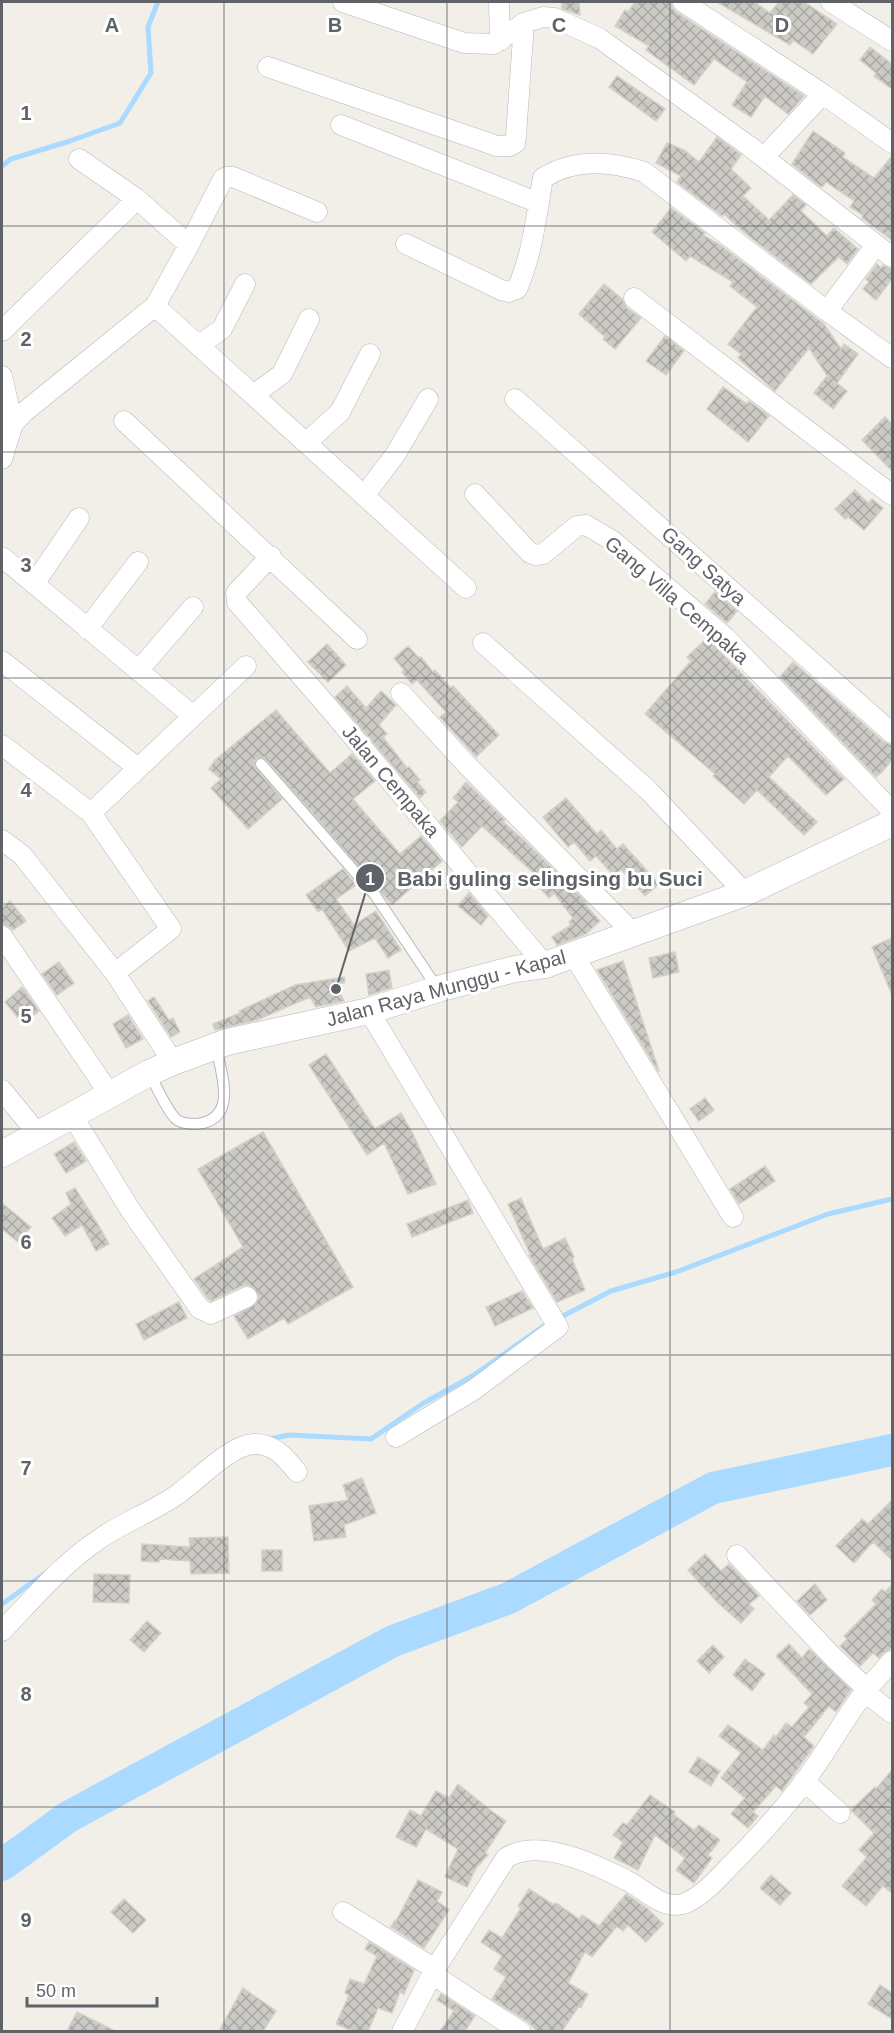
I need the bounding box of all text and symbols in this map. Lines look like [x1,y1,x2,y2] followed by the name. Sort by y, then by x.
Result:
[105,14,119,36] text: A
[328,14,342,36] text: B
[552,14,566,36] text: C
[775,14,789,36] text: D
[20,102,32,124] text: 1
[20,328,32,350] text: 2
[657,522,751,610] street label: Gang Satya
[601,532,754,669] street label: Gang Villa Cempaka
[20,554,32,576] text: 3
[338,721,445,842] street label: Jalan Cempaka
[20,779,32,801] text: 4
[355,859,715,898] callout: Babi guling selingsing bu Suci
[397,867,703,890] text: Babi guling selingsing bu Suci
[365,869,375,889] text: 1
[324,945,568,1031] street label: Jalan Raya Munggu - Kapal
[20,1005,32,1027] text: 5
[20,1231,32,1253] text: 6
[20,1457,32,1479] text: 7
[20,1683,32,1705] text: 8
[20,1909,32,1931] text: 9
[27,1970,158,2008] scale bar
[36,1981,76,2001] text: 50 m

